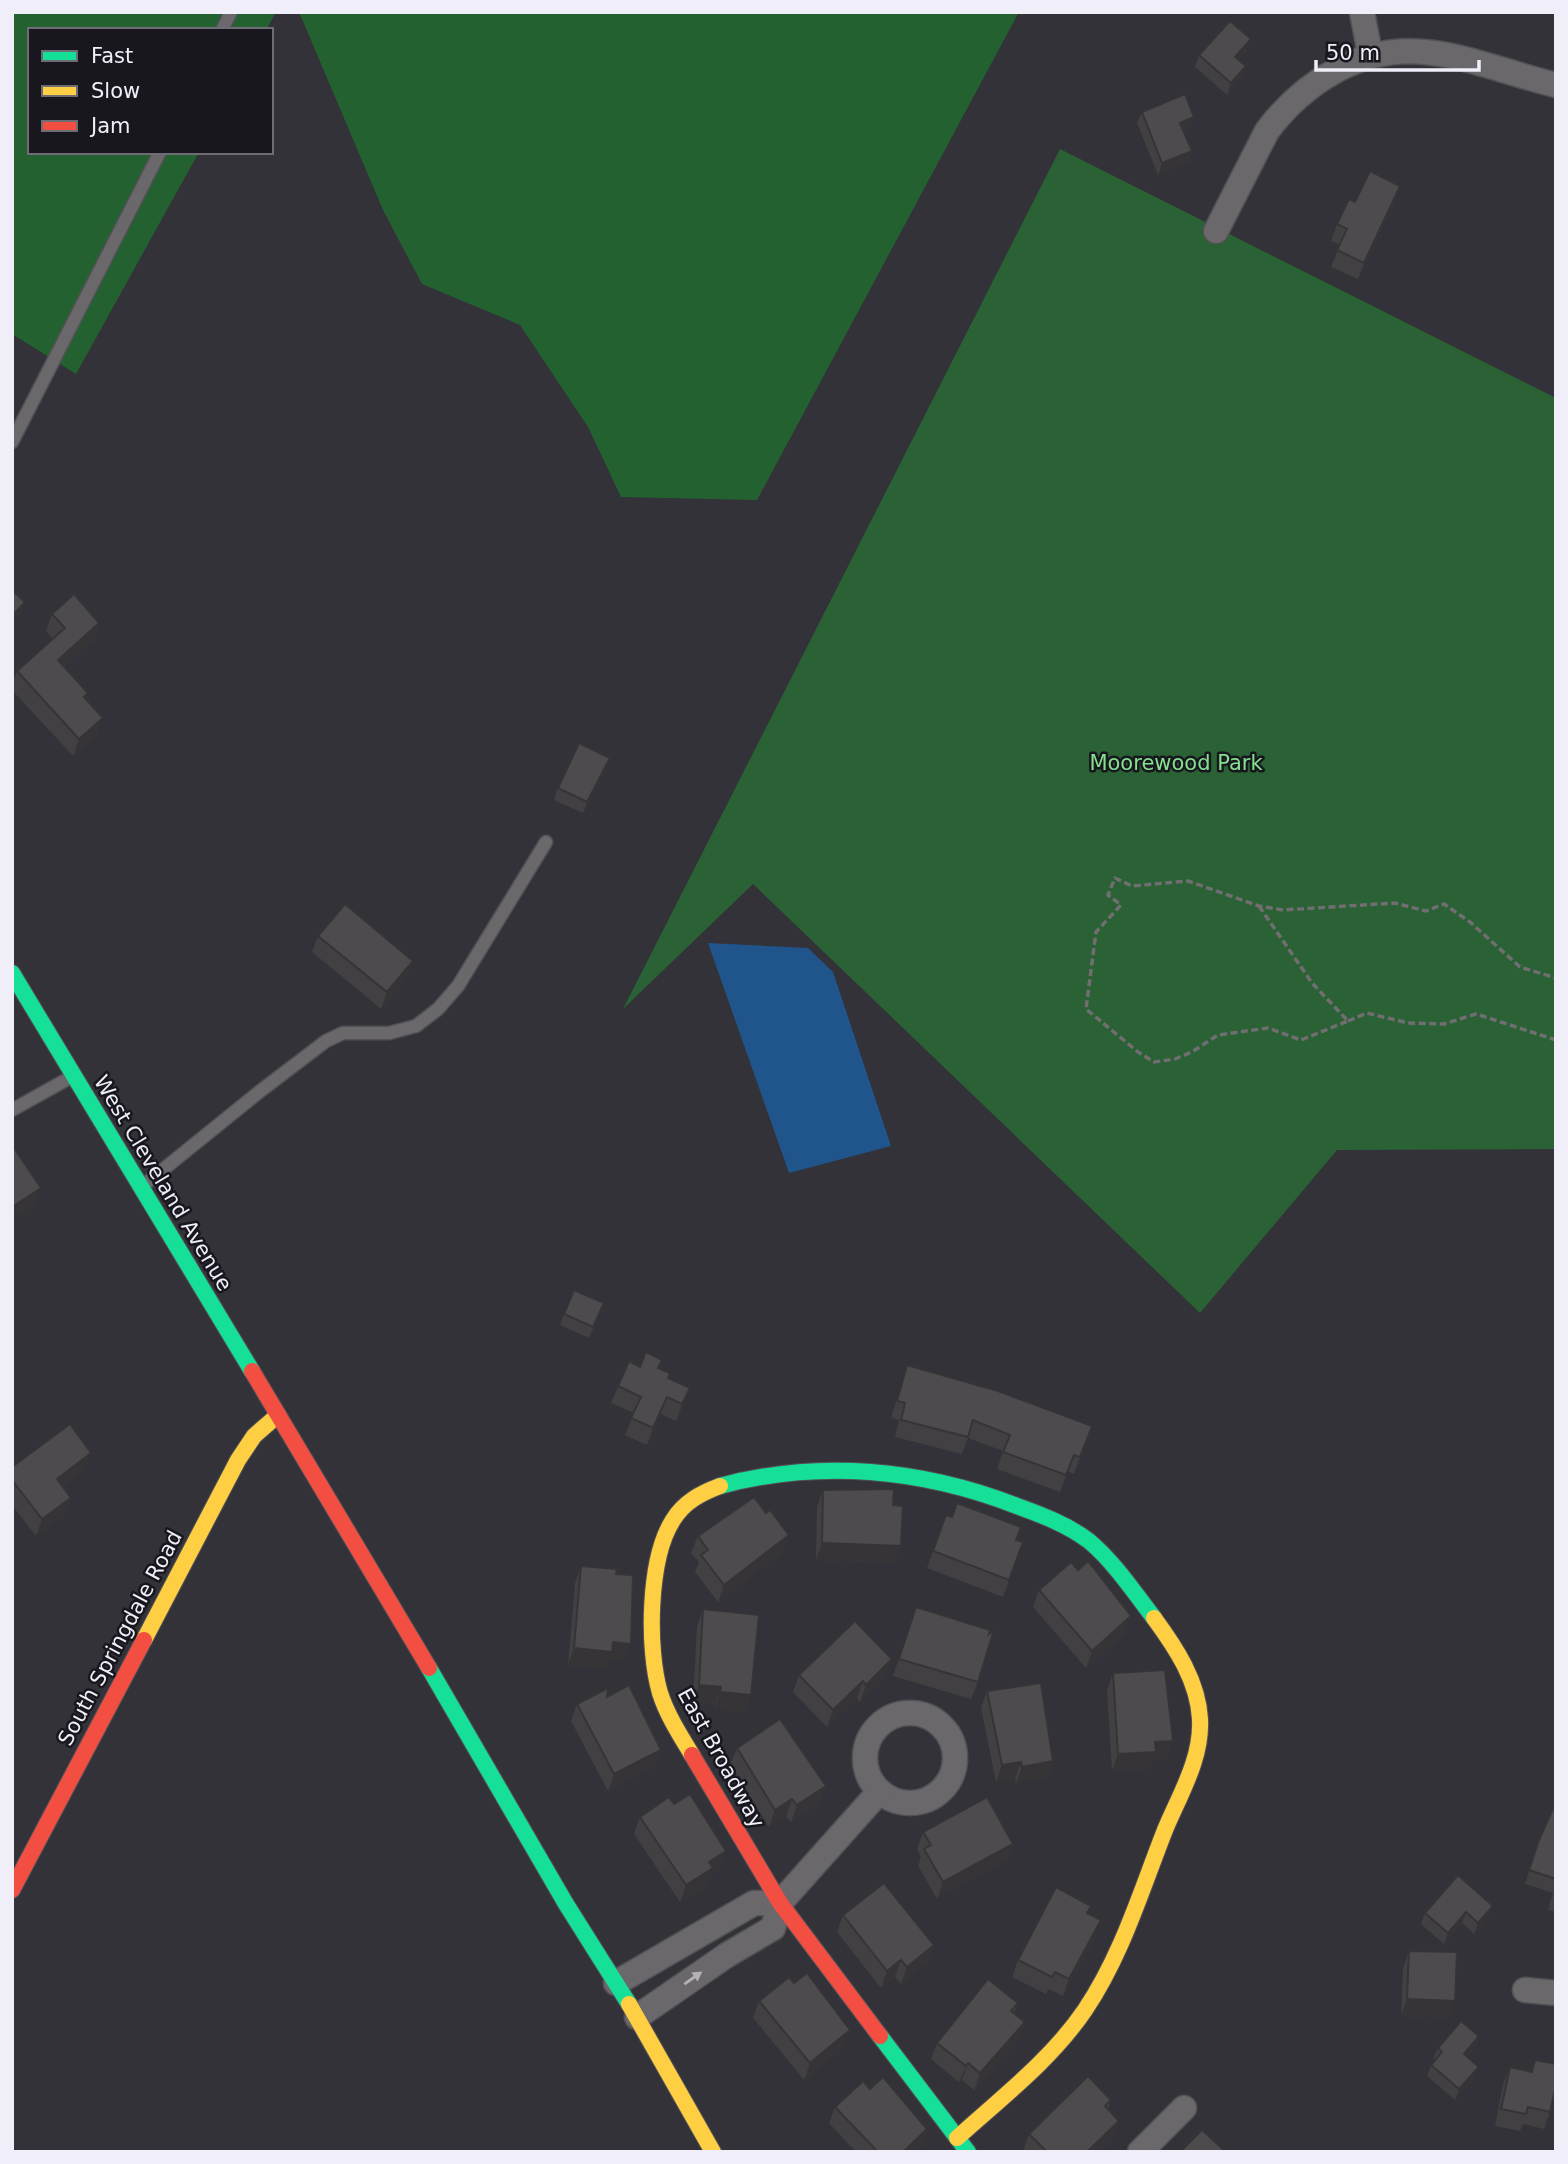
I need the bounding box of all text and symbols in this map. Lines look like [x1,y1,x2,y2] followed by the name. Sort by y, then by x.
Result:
[28,28,273,154] legend
[1316,28,1479,72] scale bar
[1326,41,1380,65] text: 50 m
[91,44,133,68] text: Fast
[91,79,140,103] text: Slow
[89,114,131,138] text: Jam
[1089,751,1263,775] park label: Moorewood Park
[89,1071,237,1295] street label: West Cleveland Avenue
[53,1526,187,1750] street label: South Springdale Road
[673,1684,769,1832] street label: East Broadway
[684,1971,702,1985] one-way arrow

